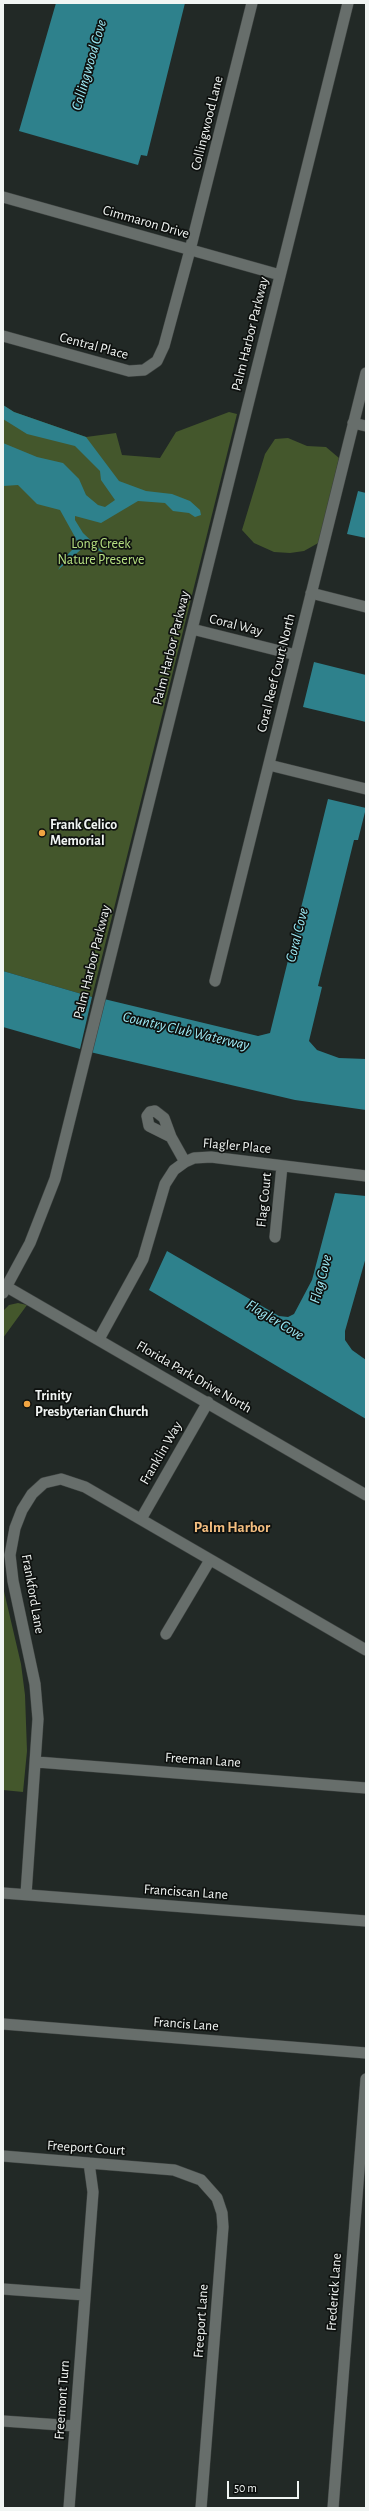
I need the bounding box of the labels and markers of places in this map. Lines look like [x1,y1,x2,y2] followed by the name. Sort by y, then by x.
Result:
[50,817,117,850] place label: Frank Celico Memorial
[37,828,47,838] marker: Frank Celico Memorial
[35,1388,148,1420] place label: Trinity Presbyterian Church
[22,1399,32,1409] marker: Trinity Presbyterian Church

